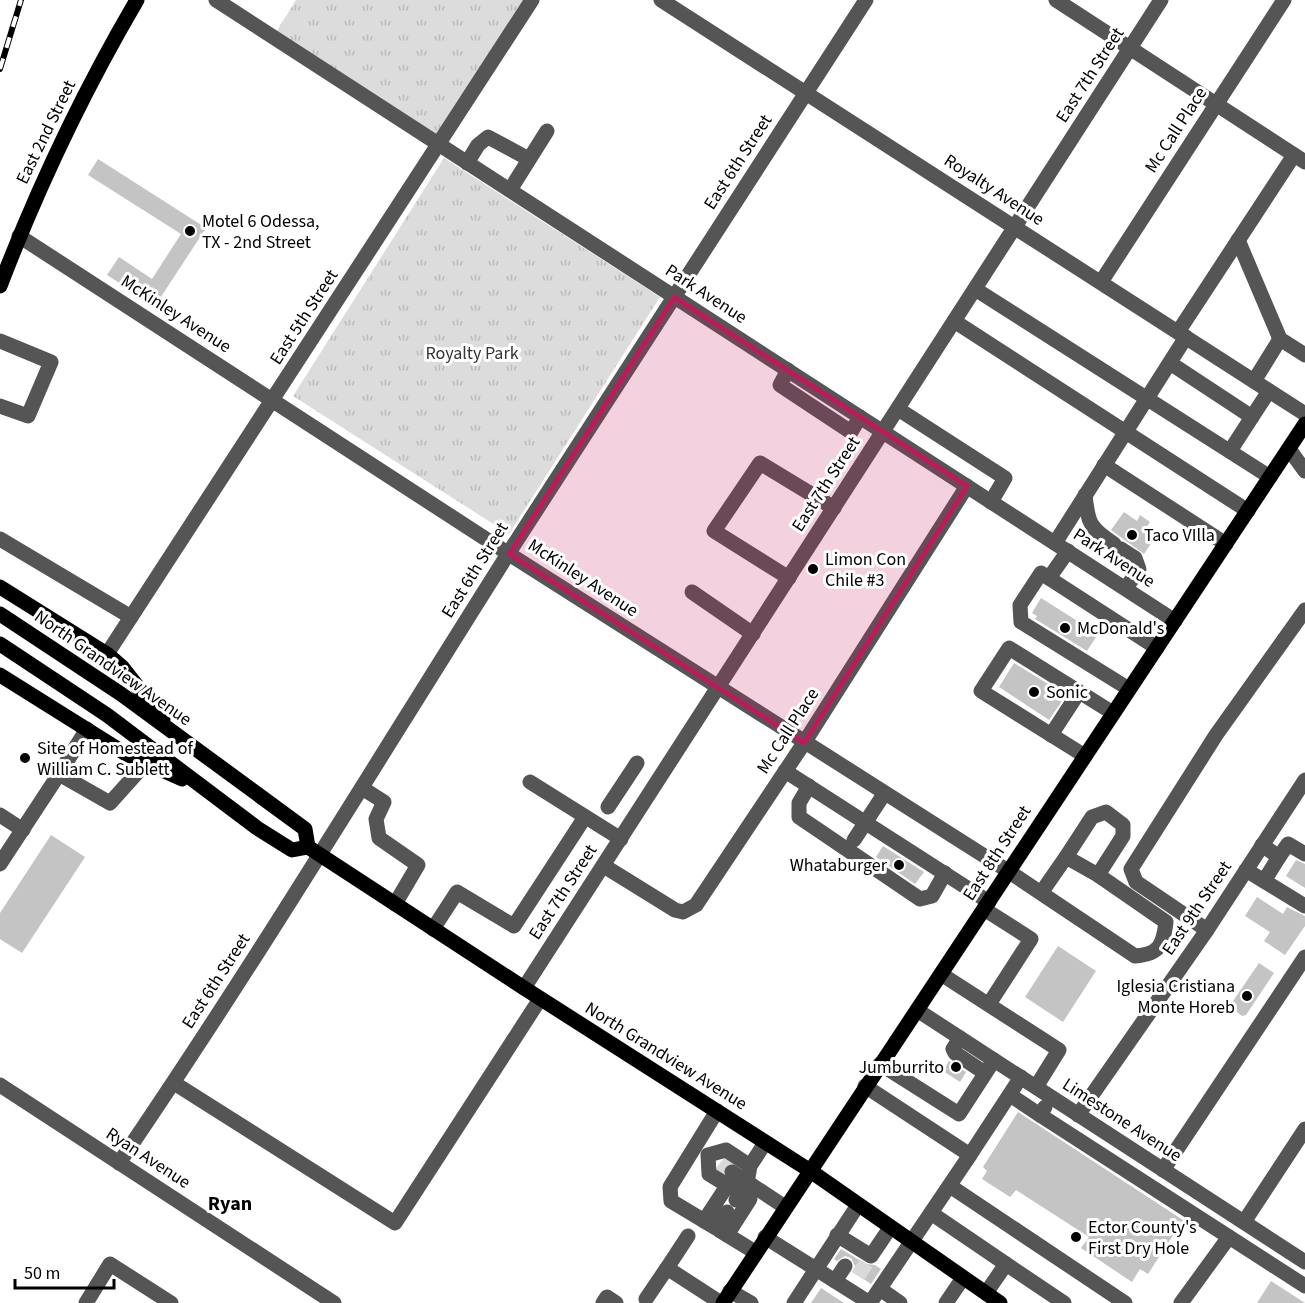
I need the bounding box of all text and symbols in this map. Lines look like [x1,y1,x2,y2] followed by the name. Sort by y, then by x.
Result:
[1050,23,1130,127] street label: East 7th Street
[10,76,82,188] street label: East 2nd Street
[1139,82,1213,178] street label: Mc Call Place
[698,110,778,214] street label: East 6th Street
[939,148,1049,232] street label: Royalty Avenue
[202,209,320,255] place label: Motel 6 Odessa, TX - 2nd Street
[183,224,197,238] marker: Motel 6 Odessa, TX - 2nd Street
[660,258,752,330] street label: Park Avenue
[264,265,344,369] street label: East 5th Street
[116,269,236,359] street label: McKinley Avenue
[425,341,519,366] park label: Royalty Park
[786,432,866,536] street label: East 7th Street
[436,517,514,623] street label: East 6th Street
[1068,522,1160,594] street label: Park Avenue
[1144,523,1215,548] place label: Taco VIlla
[1125,528,1139,542] marker: Taco VIlla
[523,533,643,623] street label: McKinley Avenue
[825,547,906,593] place label: Limon Con Chile #3
[806,562,820,576] marker: Limon Con Chile #3
[29,604,197,732] street label: North Grandview Avenue
[1077,616,1164,641] place label: McDonald's
[1058,621,1072,635] marker: McDonald's
[1046,680,1088,705] place label: Sonic
[751,683,825,779] street label: Mc Call Place
[1027,685,1041,699] marker: Sonic
[37,736,193,782] place label: Site of Homestead of William C. Sublett
[18,751,32,765] marker: Site of Homestead of William C. Sublett
[957,801,1037,905] street label: East 8th Street
[523,840,603,944] street label: East 7th Street
[790,853,888,878] place label: Whataburger
[1156,856,1238,960] street label: East 9th Street
[892,858,906,872] marker: Whataburger
[176,929,256,1033] street label: East 6th Street
[1116,974,1235,1020] place label: Iglesia Cristiana Monte Horeb
[1240,989,1254,1003] marker: Iglesia Cristiana Monte Horeb
[580,996,752,1116] street label: North Grandview Avenue
[858,1055,944,1080] place label: Jumburrito
[949,1060,963,1074] marker: Jumburrito
[1057,1072,1187,1168] street label: Limestone Avenue
[101,1121,195,1195] street label: Ryan Avenue
[208,1190,252,1218] district label: Ryan
[1088,1215,1197,1261] place label: Ector County's First Dry Hole
[1069,1230,1083,1244] marker: Ector County's First Dry Hole
[15,1252,114,1290] scale bar
[24,1261,60,1286] text: 50 m

